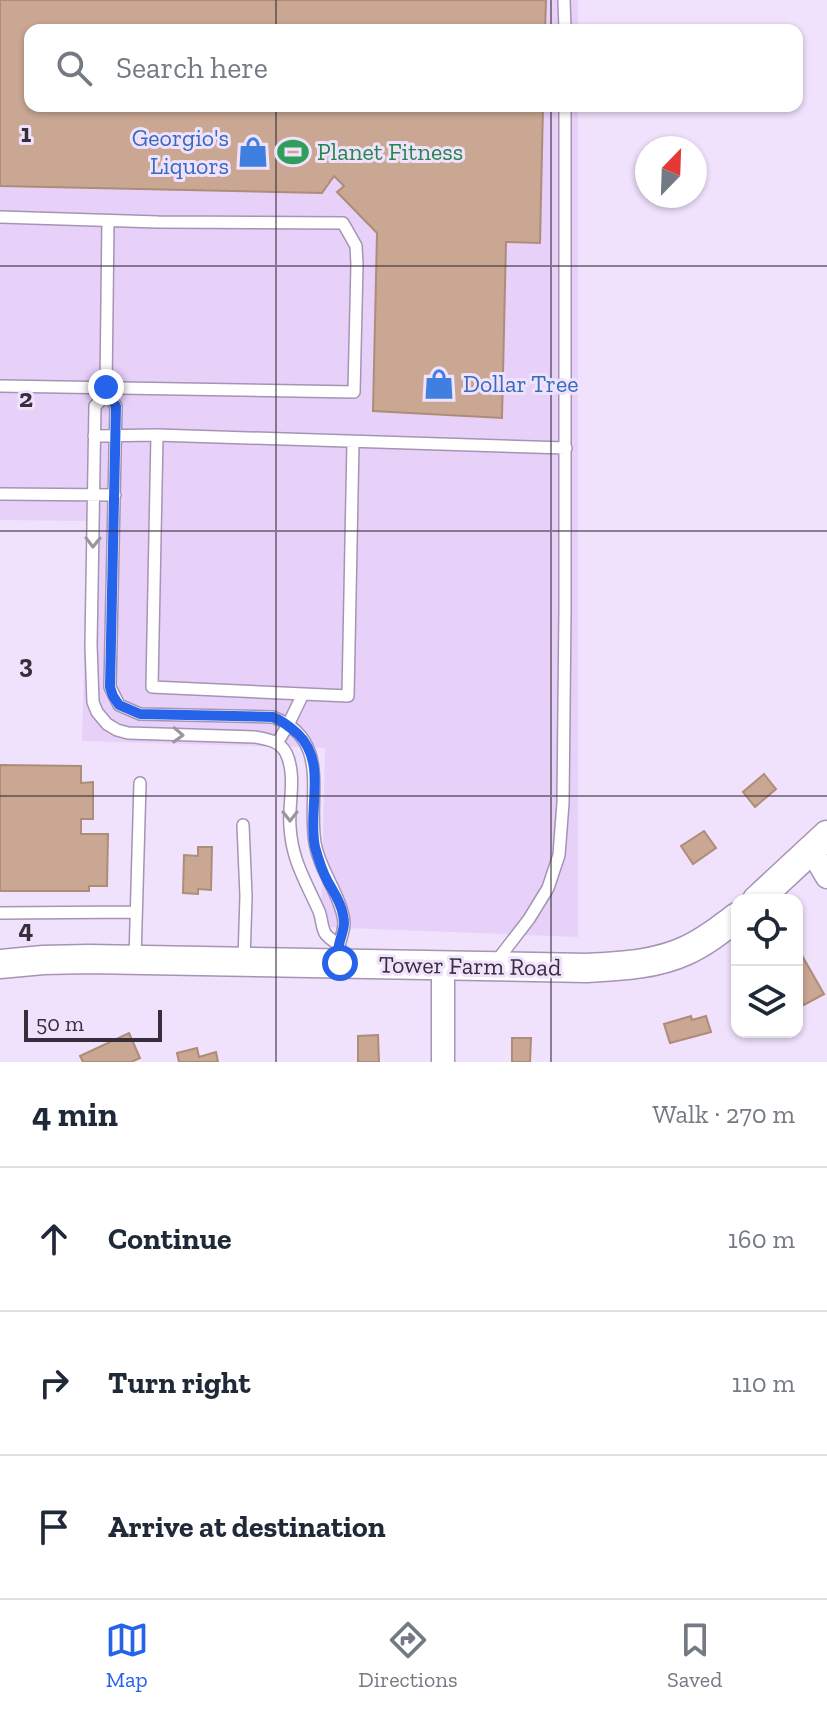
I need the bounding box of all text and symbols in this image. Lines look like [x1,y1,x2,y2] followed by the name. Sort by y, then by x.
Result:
[24,24,803,112] search box
[52,46,96,90] icon: search
[116,50,268,86] text: Search here
[21,117,32,149] text: 1
[132,123,229,180] place label: Georgio's Liquors
[236,135,270,169] shop icon: Georgio's Liquors
[276,135,310,169] sports icon: Planet Fitness
[635,136,707,208] north arrow
[317,137,463,166] place label: Planet Fitness
[422,367,456,401] shop icon: Dollar Tree
[88,369,124,405] route end
[463,369,578,398] place label: Dollar Tree
[19,382,33,414] text: 2
[84,536,101,549] one-way arrow
[19,648,33,680] text: 3
[172,726,185,743] one-way arrow
[281,810,299,823] one-way arrow
[731,894,803,1038] map controls
[731,894,803,966] button: locate
[19,913,34,945] text: 4
[322,945,358,981] route start
[379,949,561,982] street label: Tower Farm Road
[731,966,803,1038] button: layers
[24,1006,162,1042] scale bar
[36,1010,84,1037] text: 50 m
[32,1094,118,1135] text: 4 min
[652,1098,795,1130] text: Walk · 270 m
[32,1217,76,1261] icon: ahead
[108,1221,232,1257] text: Continue
[728,1223,795,1255] text: 160 m
[32,1361,76,1405] icon: right
[108,1365,250,1401] text: Turn right
[732,1367,795,1399] text: 110 m
[32,1505,76,1549] icon: arrive
[108,1509,385,1545] text: Arrive at destination
[105,1618,149,1693] tab: Map
[358,1618,458,1693] tab: Directions
[667,1618,722,1693] tab: Saved

